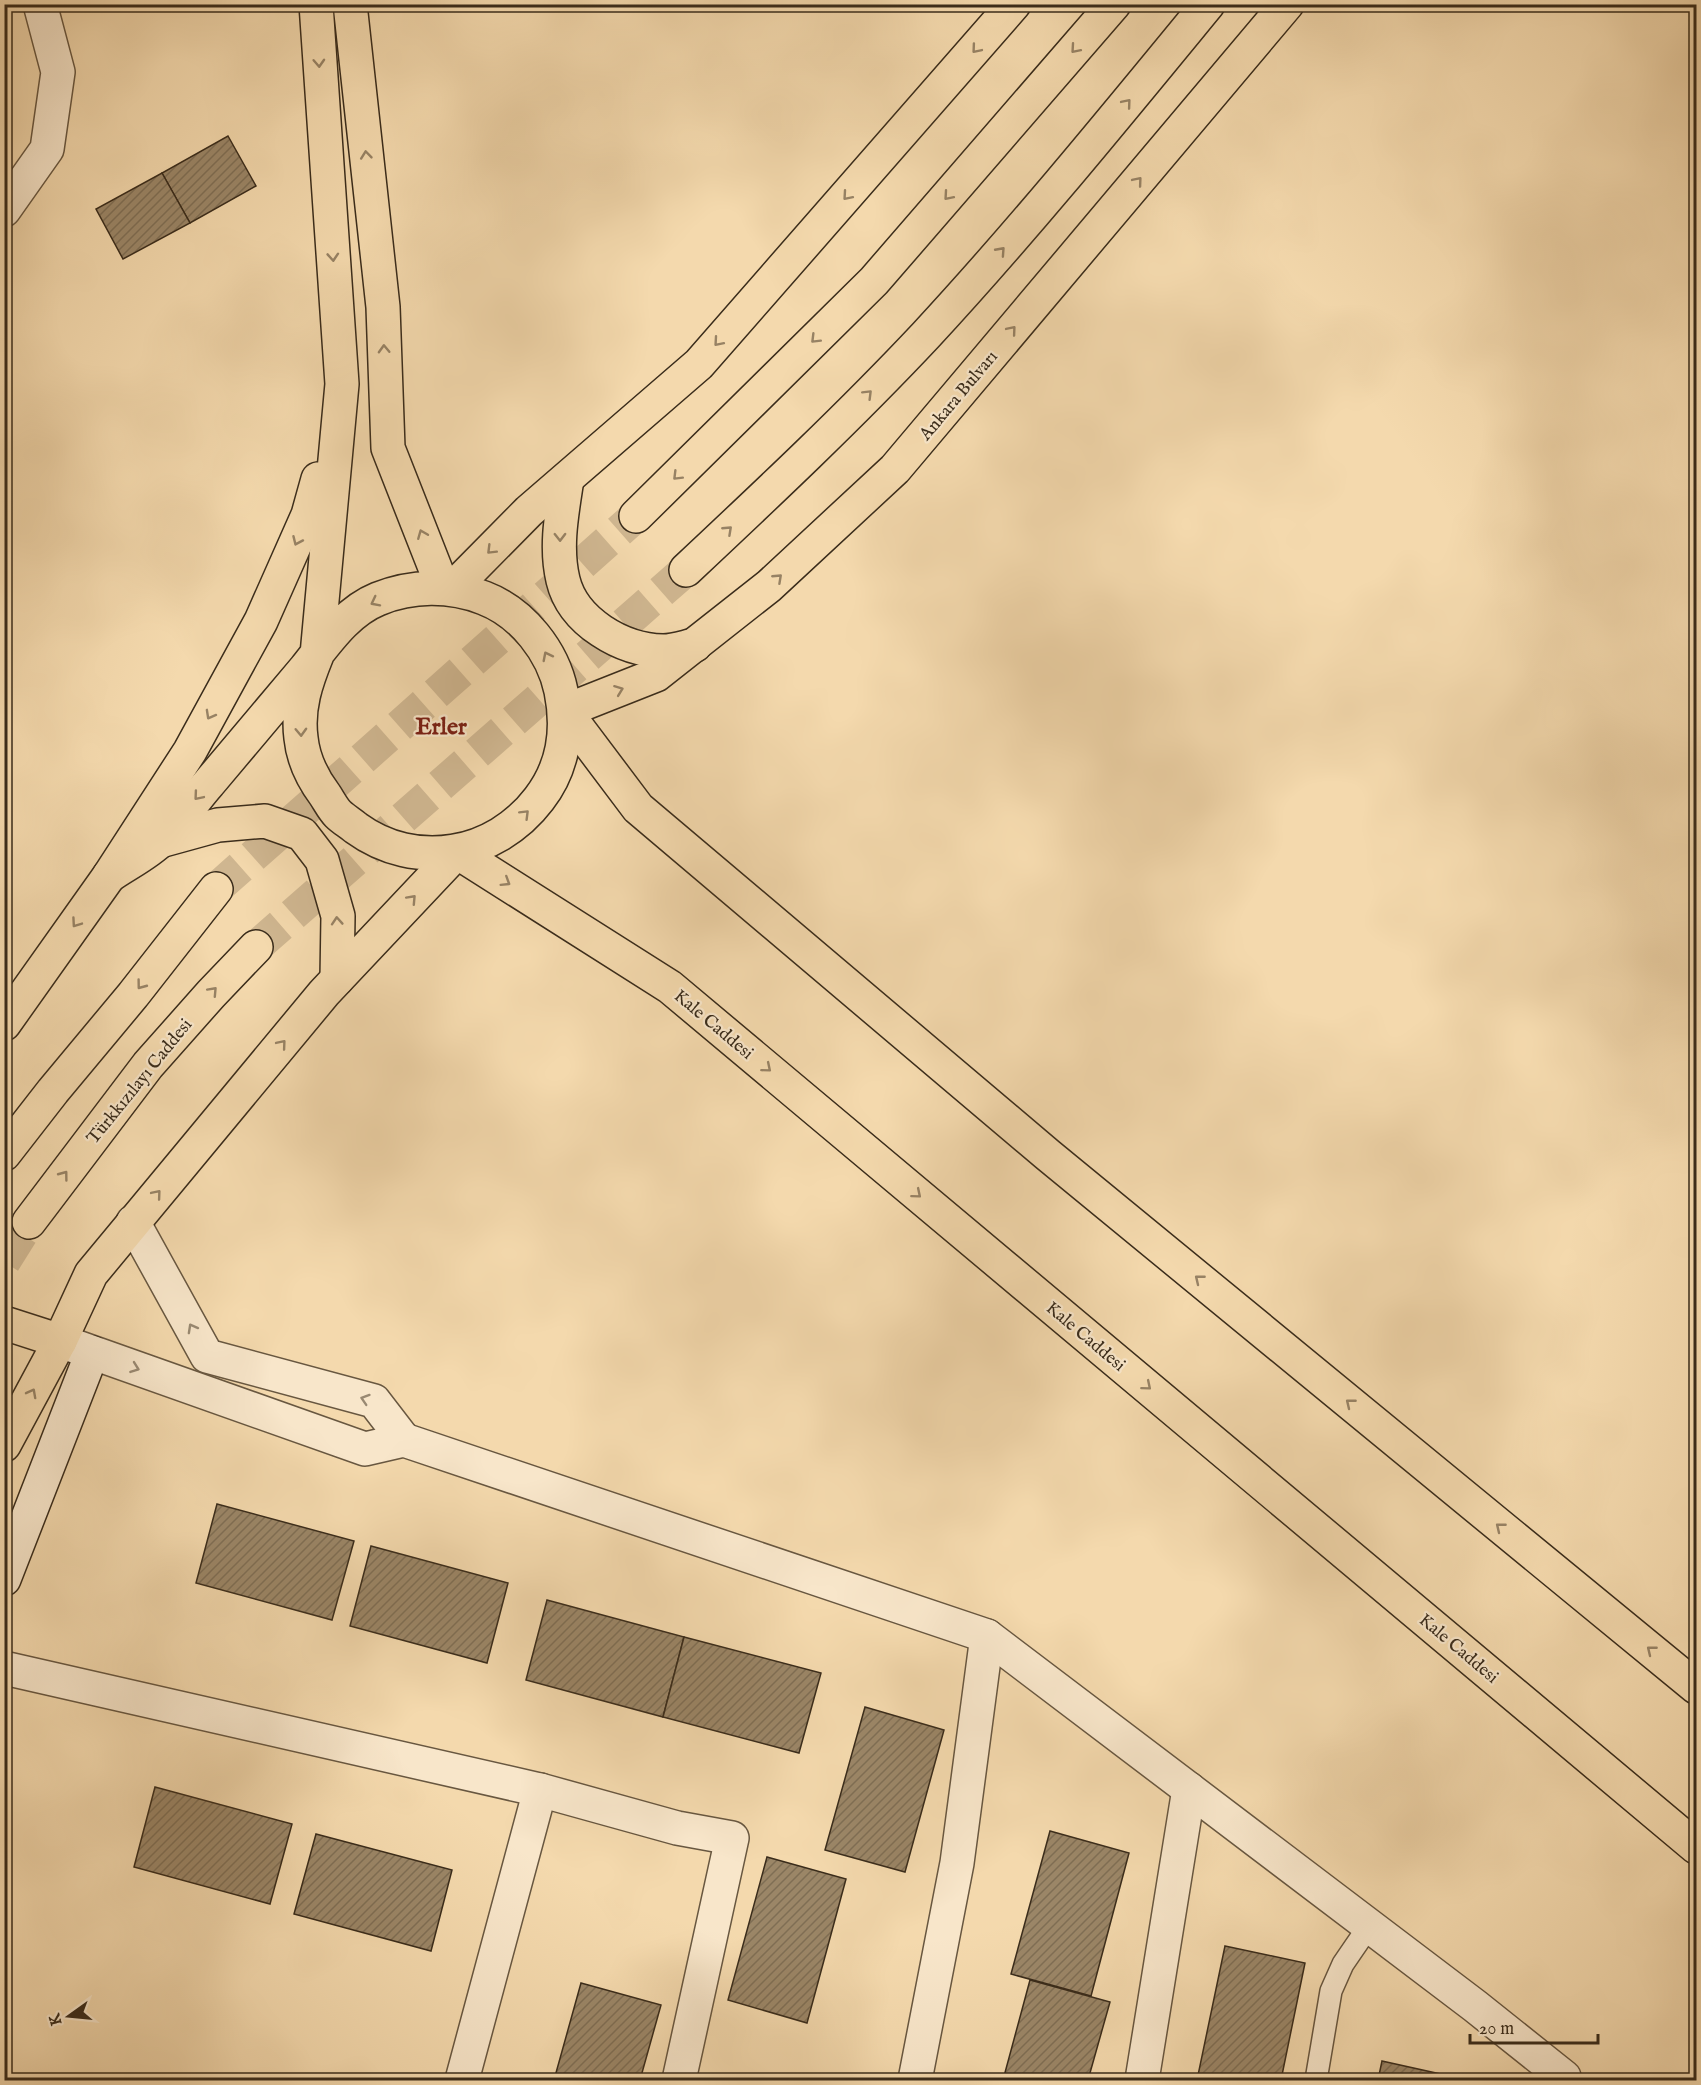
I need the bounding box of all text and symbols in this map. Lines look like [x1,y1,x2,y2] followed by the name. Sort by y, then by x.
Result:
[972,42,983,53] one-way arrow
[1072,42,1083,53] one-way arrow
[313,58,326,67] one-way arrow
[1120,99,1131,110] one-way arrow
[361,150,373,160] one-way arrow
[1131,177,1142,188] one-way arrow
[843,189,854,200] one-way arrow
[944,189,955,200] one-way arrow
[994,247,1005,258] one-way arrow
[326,253,339,262] one-way arrow
[1005,326,1016,337] one-way arrow
[812,332,822,343] one-way arrow
[714,335,725,346] one-way arrow
[378,345,391,354] one-way arrow
[914,346,1004,446] street label: Ankara Bulvarı
[861,390,872,400] one-way arrow
[673,469,683,480] one-way arrow
[722,526,732,537] one-way arrow
[417,529,429,540] one-way arrow
[554,532,567,541] one-way arrow
[292,535,304,546] one-way arrow
[487,543,497,554] one-way arrow
[771,574,781,585] one-way arrow
[370,594,381,606] one-way arrow
[543,651,554,662] one-way arrow
[614,684,624,697] one-way arrow
[206,709,217,720] one-way arrow
[415,712,467,743] district label: Erler
[295,727,308,736] one-way arrow
[194,789,205,800] one-way arrow
[518,811,529,822] one-way arrow
[500,875,510,887] one-way arrow
[405,896,416,906] one-way arrow
[331,916,344,925] one-way arrow
[72,917,83,928] one-way arrow
[137,978,148,989] one-way arrow
[668,985,758,1065] street label: Kale Caddesi
[206,988,217,999] one-way arrow
[82,1014,198,1149] street label: Türkkızılayı Caddesi
[274,1040,285,1051] one-way arrow
[760,1061,771,1072] one-way arrow
[57,1171,68,1182] one-way arrow
[910,1186,921,1197] one-way arrow
[149,1190,160,1201] one-way arrow
[1195,1275,1206,1286] one-way arrow
[1040,1297,1130,1377] street label: Kale Caddesi
[188,1324,199,1334] one-way arrow
[129,1360,140,1373] one-way arrow
[1140,1379,1151,1390] one-way arrow
[25,1389,36,1400] one-way arrow
[360,1394,370,1406] one-way arrow
[1346,1399,1357,1410] one-way arrow
[1496,1523,1507,1534] one-way arrow
[1413,1609,1503,1689] street label: Kale Caddesi
[1647,1646,1658,1657] one-way arrow
[39,1986,99,2046] north arrow
[1470,2007,1598,2045] scale bar
[45,2010,68,2028] text: K
[1479,2018,1514,2041] text: 20 m

